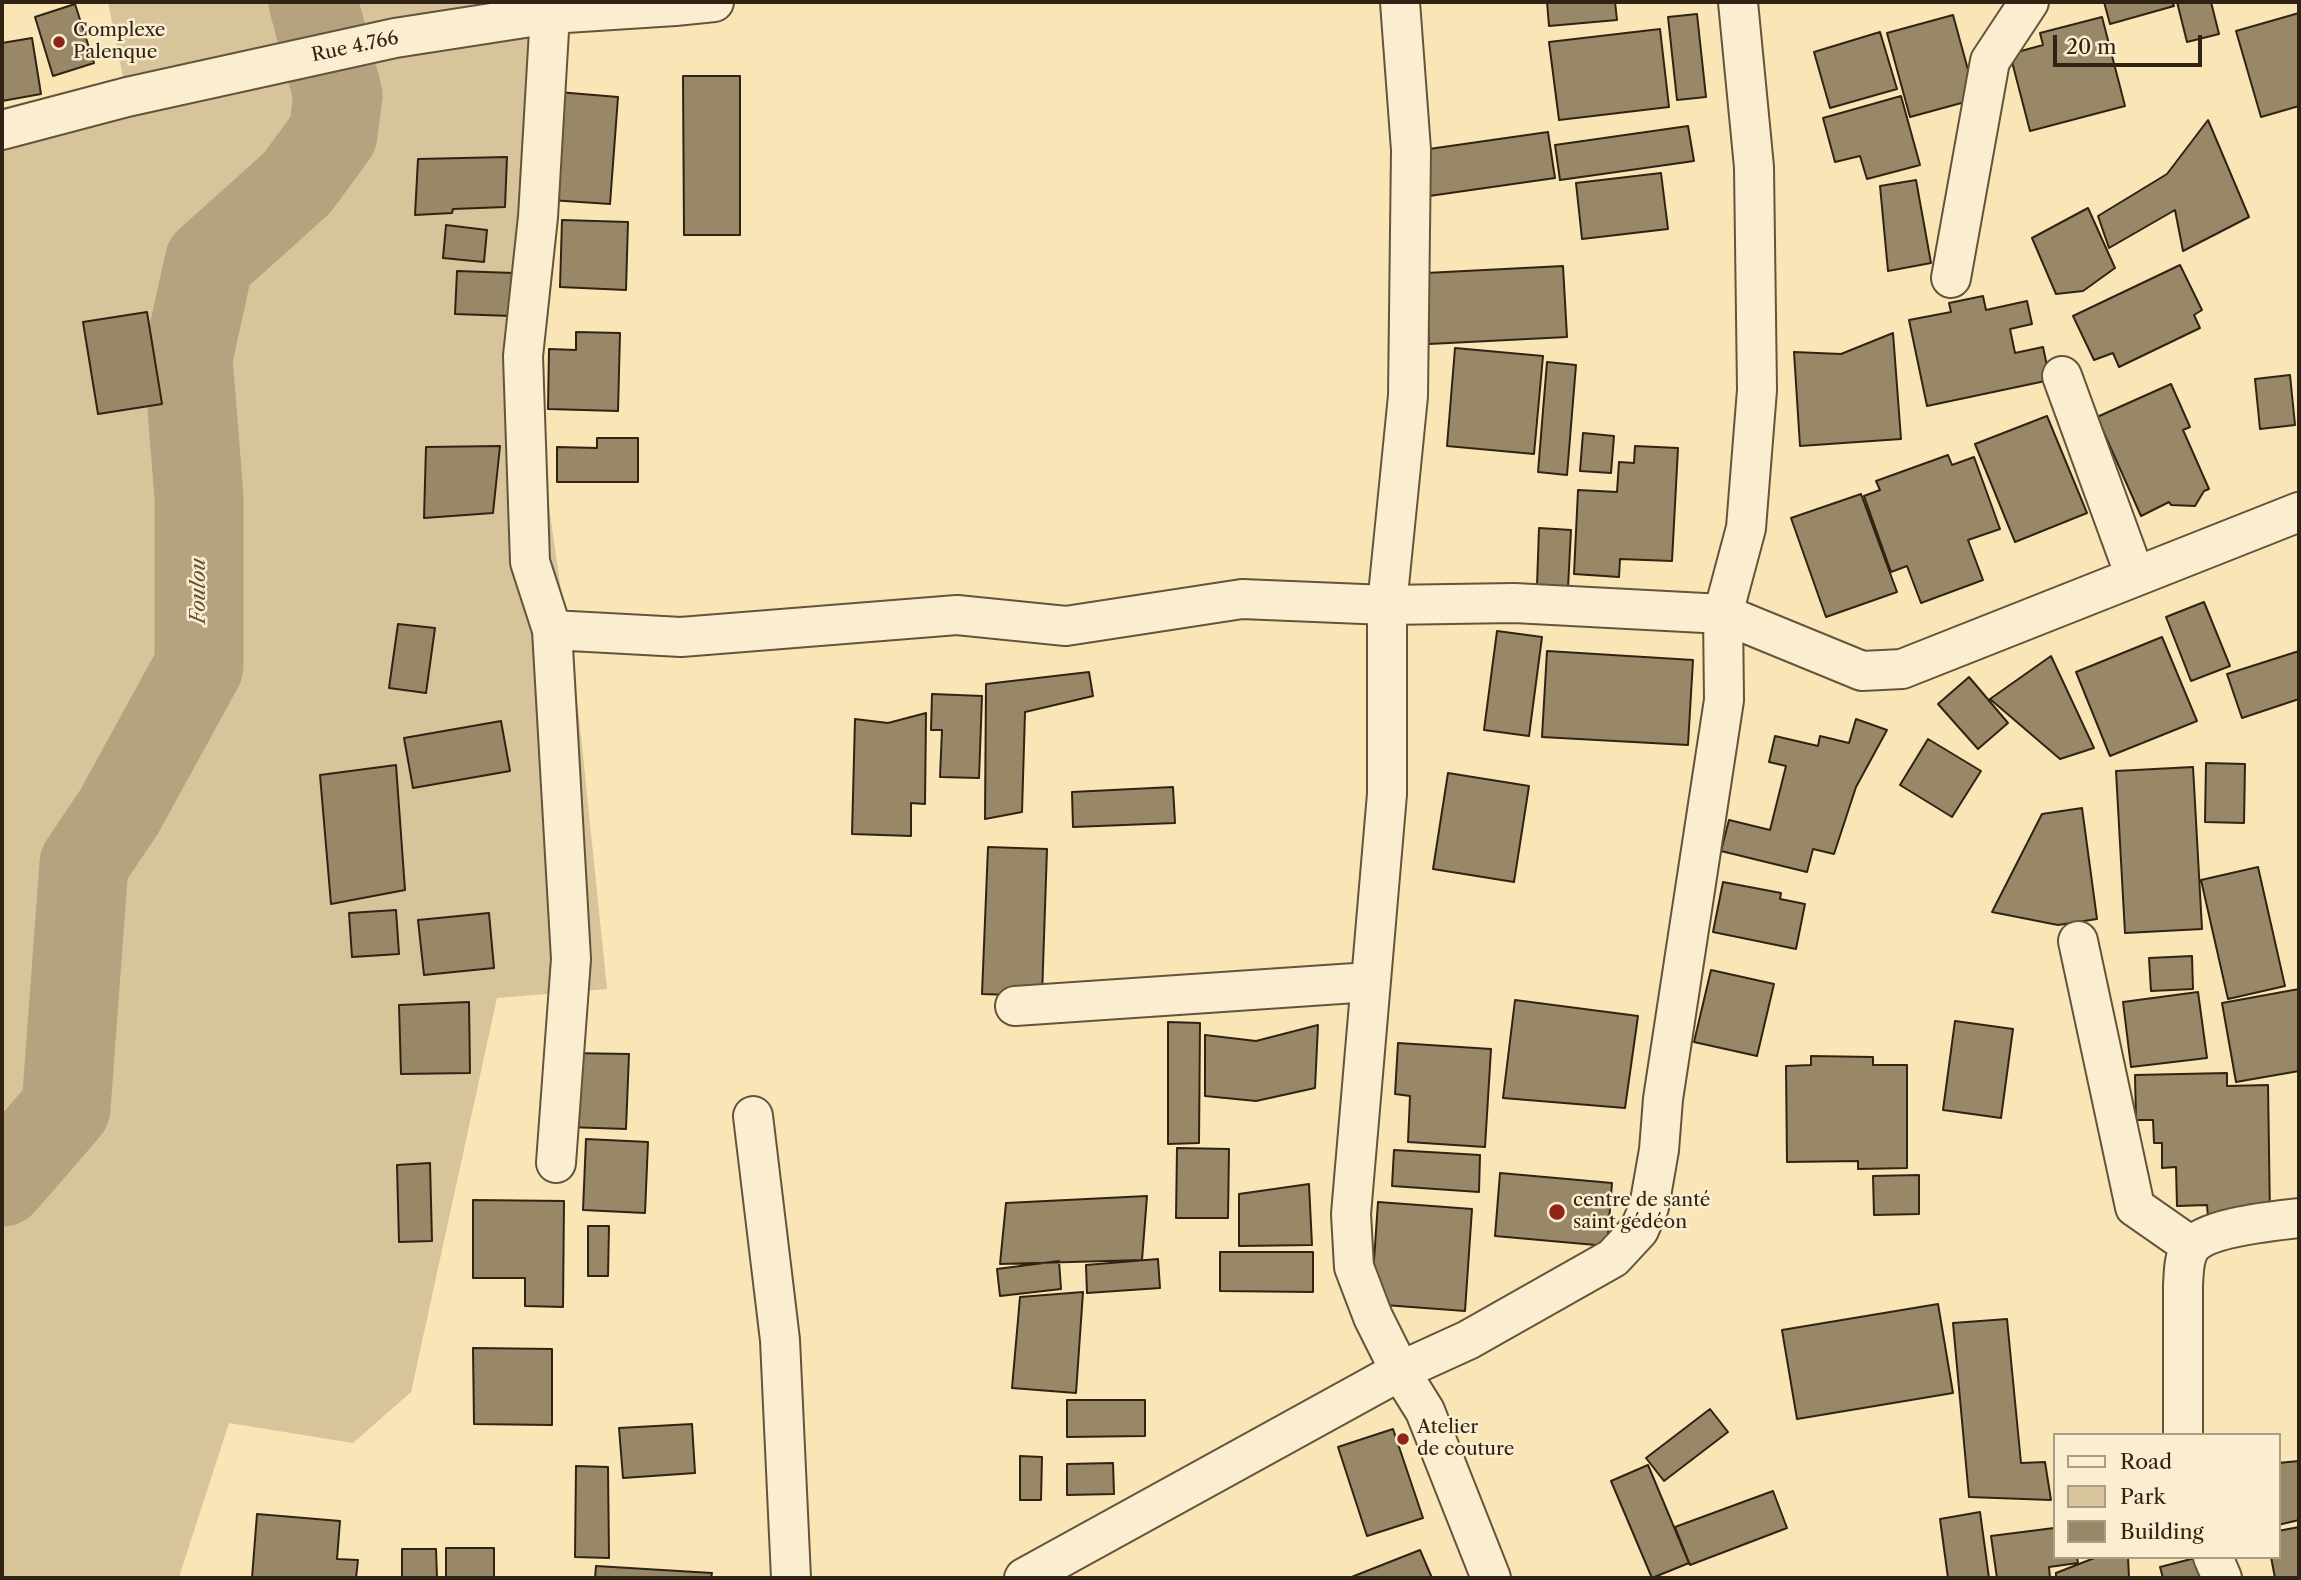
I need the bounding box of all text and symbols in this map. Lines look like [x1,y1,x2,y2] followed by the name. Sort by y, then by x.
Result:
[73,20,165,64] place label: Complexe Palenque
[2056,21,2205,65] scale bar
[309,27,401,67] street label: Rue 4.766
[51,34,67,50] marker: Complexe Palenque
[2066,34,2117,59] text: 20 m
[186,558,212,624] water label: Foulou
[1573,1190,1711,1234] place label: centre de santé saint gédéon
[1547,1202,1567,1222] marker: centre de santé saint gédéon
[1417,1417,1514,1461] place label: Atelier de couture
[1395,1431,1411,1447] marker: Atelier de couture
[2052,1433,2280,1559] legend
[2120,1449,2172,1474] text: Road
[2120,1484,2166,1509] text: Park
[2120,1519,2204,1544] text: Building

